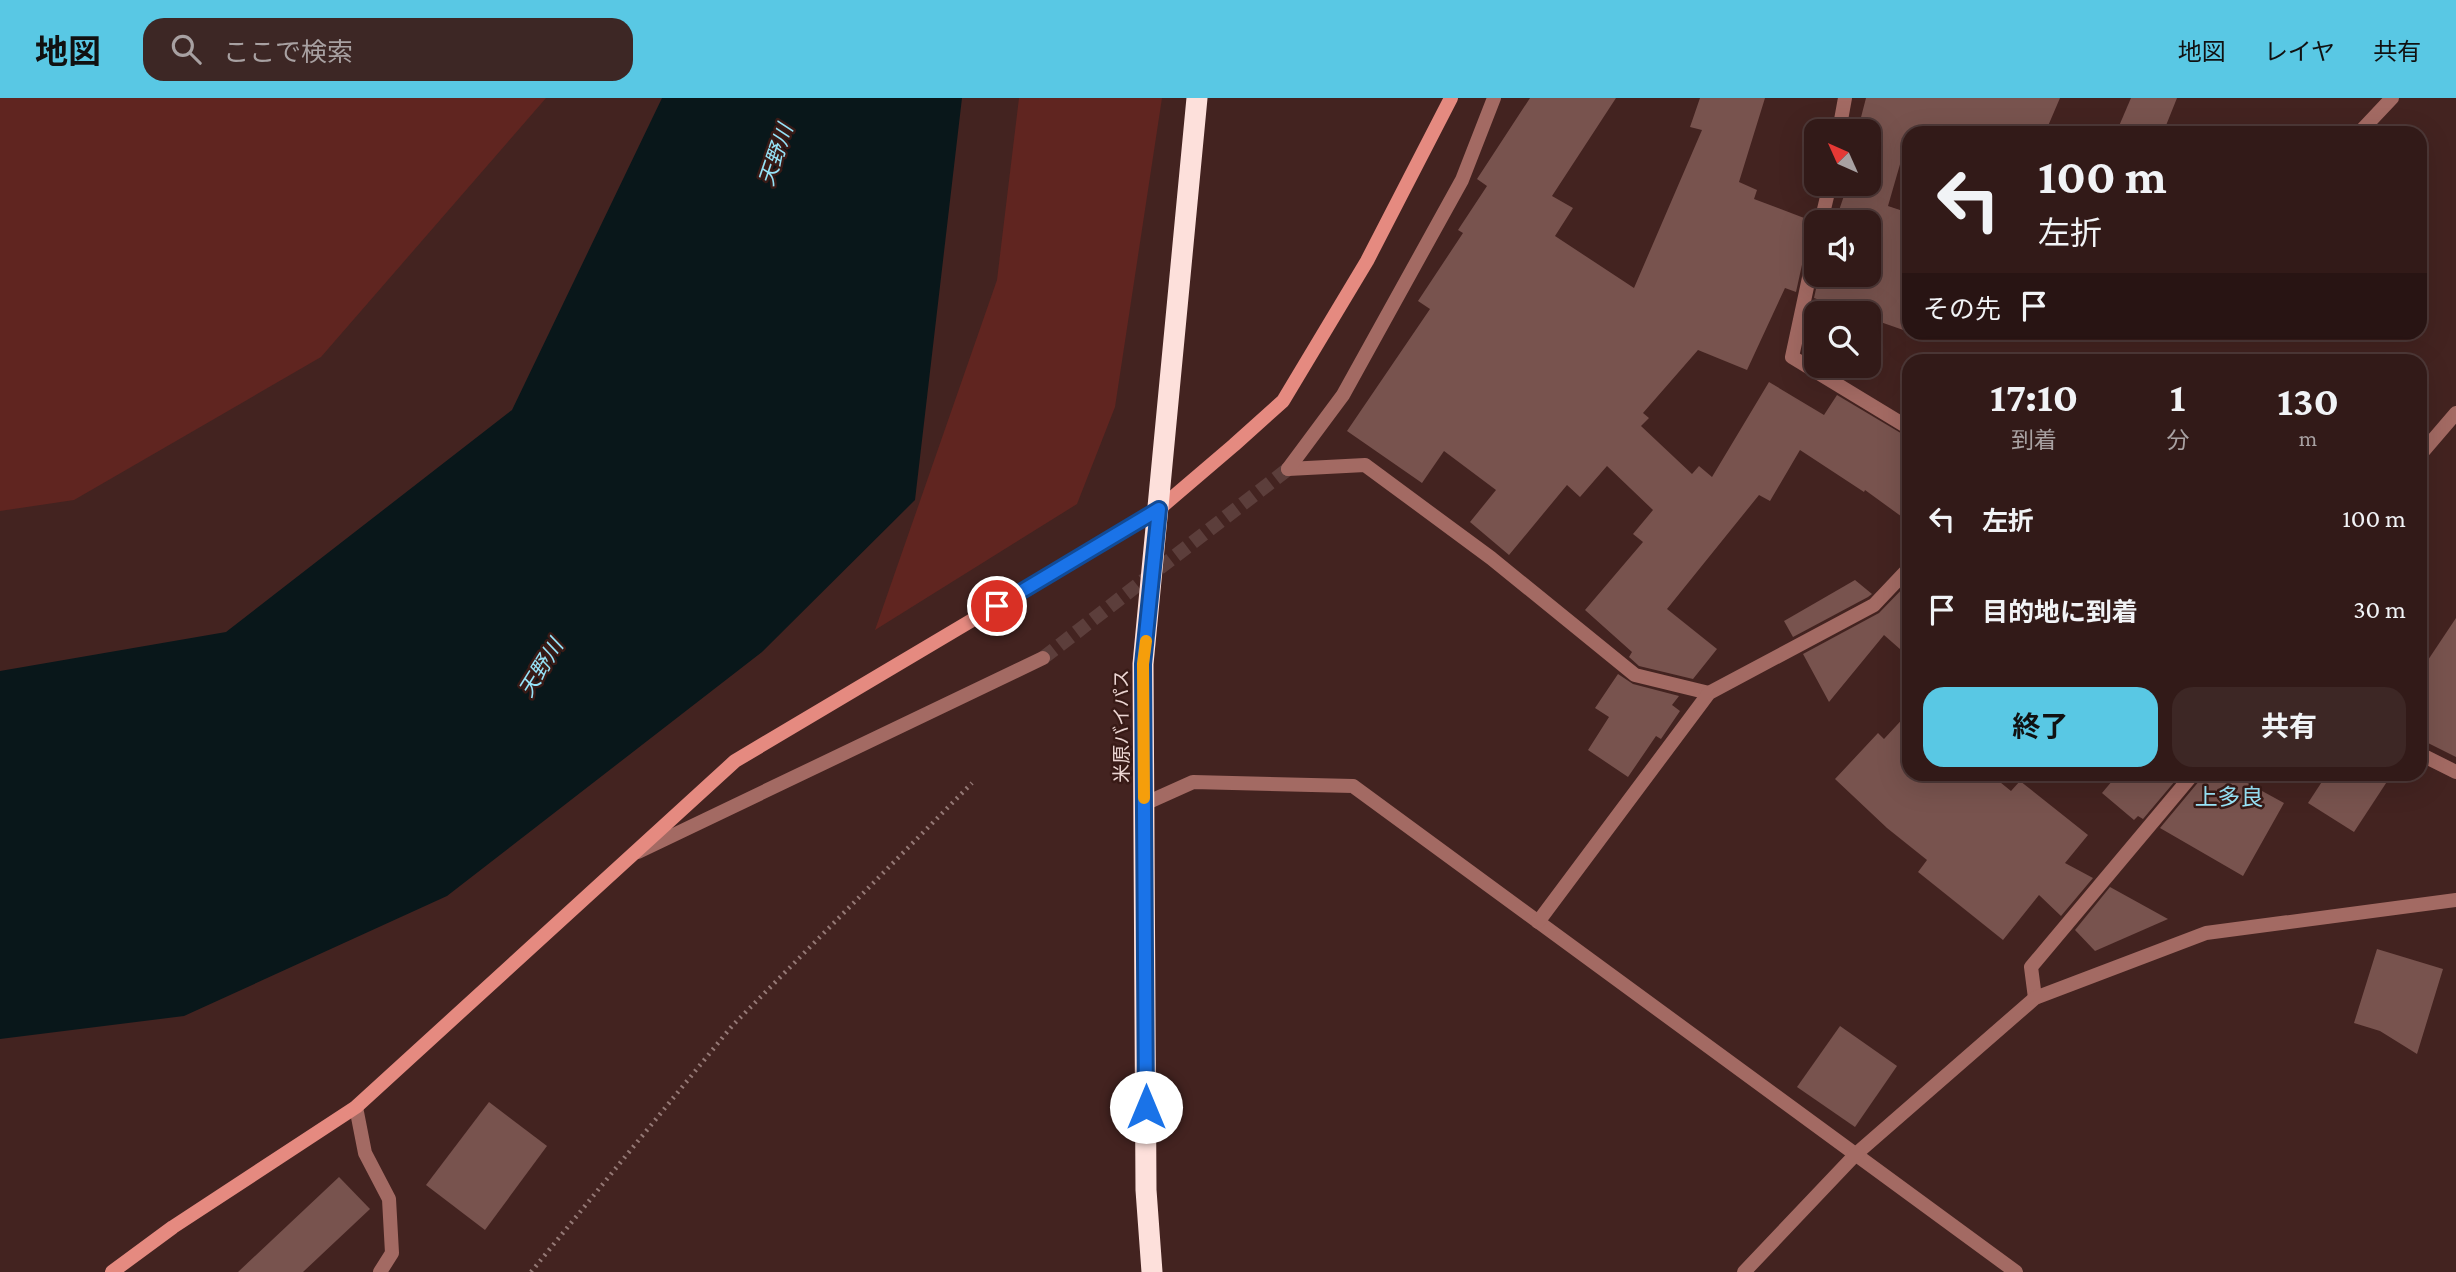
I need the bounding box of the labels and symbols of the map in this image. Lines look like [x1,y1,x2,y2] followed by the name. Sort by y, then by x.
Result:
[754,119,798,189] water label: 天野川
[1804,119,1881,196] north arrow
[967,576,1027,636] pin
[514,633,569,701] water label: 天野川
[1111,669,1132,783] street label: 米原バイパス
[2195,784,2264,810] district label: 上多良
[1109,1070,1183,1144] position arrow

